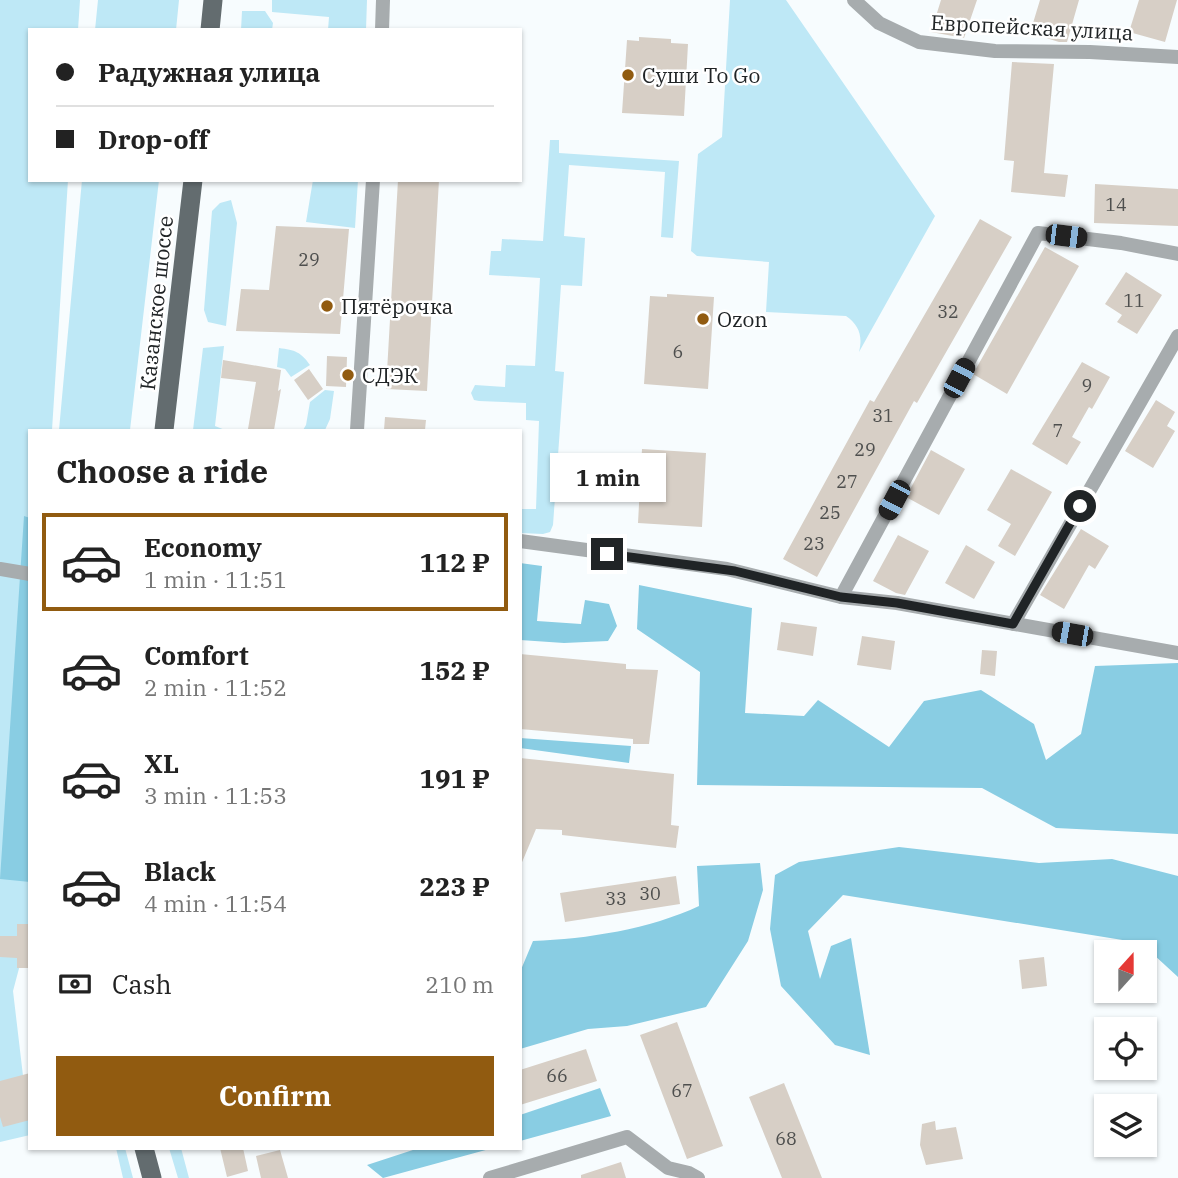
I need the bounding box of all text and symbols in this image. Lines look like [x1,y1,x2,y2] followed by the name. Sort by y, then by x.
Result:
[930,8,1134,46] street label: Европейская улица
[98,55,320,89] text: Радужная улица
[642,61,760,89] place label: Суши To Go
[620,67,636,83] marker: Суши To Go
[98,122,209,156] text: Drop-off
[1105,193,1127,216] house number: 14
[133,214,179,392] street label: Казанское шоссе
[1044,223,1089,249] car
[298,248,320,271] house number: 29
[1123,289,1145,312] house number: 11
[341,292,453,320] place label: Пятёрочка
[319,298,335,314] marker: Пятёрочка
[937,300,959,323] house number: 32
[717,305,768,333] place label: Ozon
[695,311,711,327] marker: Ozon
[673,340,683,363] house number: 6
[940,355,979,401] car
[362,361,419,389] place label: СДЭК
[340,367,356,383] marker: СДЭК
[1082,374,1092,397] house number: 9
[872,404,894,427] house number: 31
[1053,419,1063,442] house number: 7
[854,438,876,461] house number: 29
[56,450,268,492] text: Choose a ride
[549,452,665,502] callout: 1 min
[576,462,640,492] text: 1 min
[836,470,858,493] house number: 27
[875,477,914,523] car
[1064,490,1096,522] route start
[819,501,841,524] house number: 25
[144,530,262,564] text: Economy
[60,531,123,594] icon: car
[803,532,825,555] house number: 23
[591,538,623,570] route end
[419,545,490,579] text: 112 ₽
[144,564,287,594] text: 1 min · 11:51
[1050,620,1095,648] car
[144,638,249,672] text: Comfort
[60,639,123,702] icon: car
[419,653,490,687] text: 152 ₽
[144,672,287,702] text: 2 min · 11:52
[144,746,179,780] text: XL
[60,747,123,810] icon: car
[419,761,490,795] text: 191 ₽
[144,780,287,810] text: 3 min · 11:53
[144,854,216,888] text: Black
[60,855,123,918] icon: car
[419,869,490,903] text: 223 ₽
[639,882,661,905] house number: 30
[605,887,627,910] house number: 33
[144,888,287,918] text: 4 min · 11:54
[1094,940,1157,1003] north arrow
[1094,940,1157,1157] map controls
[56,965,94,1003] icon: cash
[112,967,172,1001] text: Cash
[425,969,494,999] text: 210 m
[1094,1017,1157,1080] button: locate
[56,1056,494,1136] button: Confirm
[546,1064,568,1087] house number: 66
[671,1079,693,1102] house number: 67
[1094,1094,1157,1157] button: layers
[775,1127,797,1150] house number: 68

